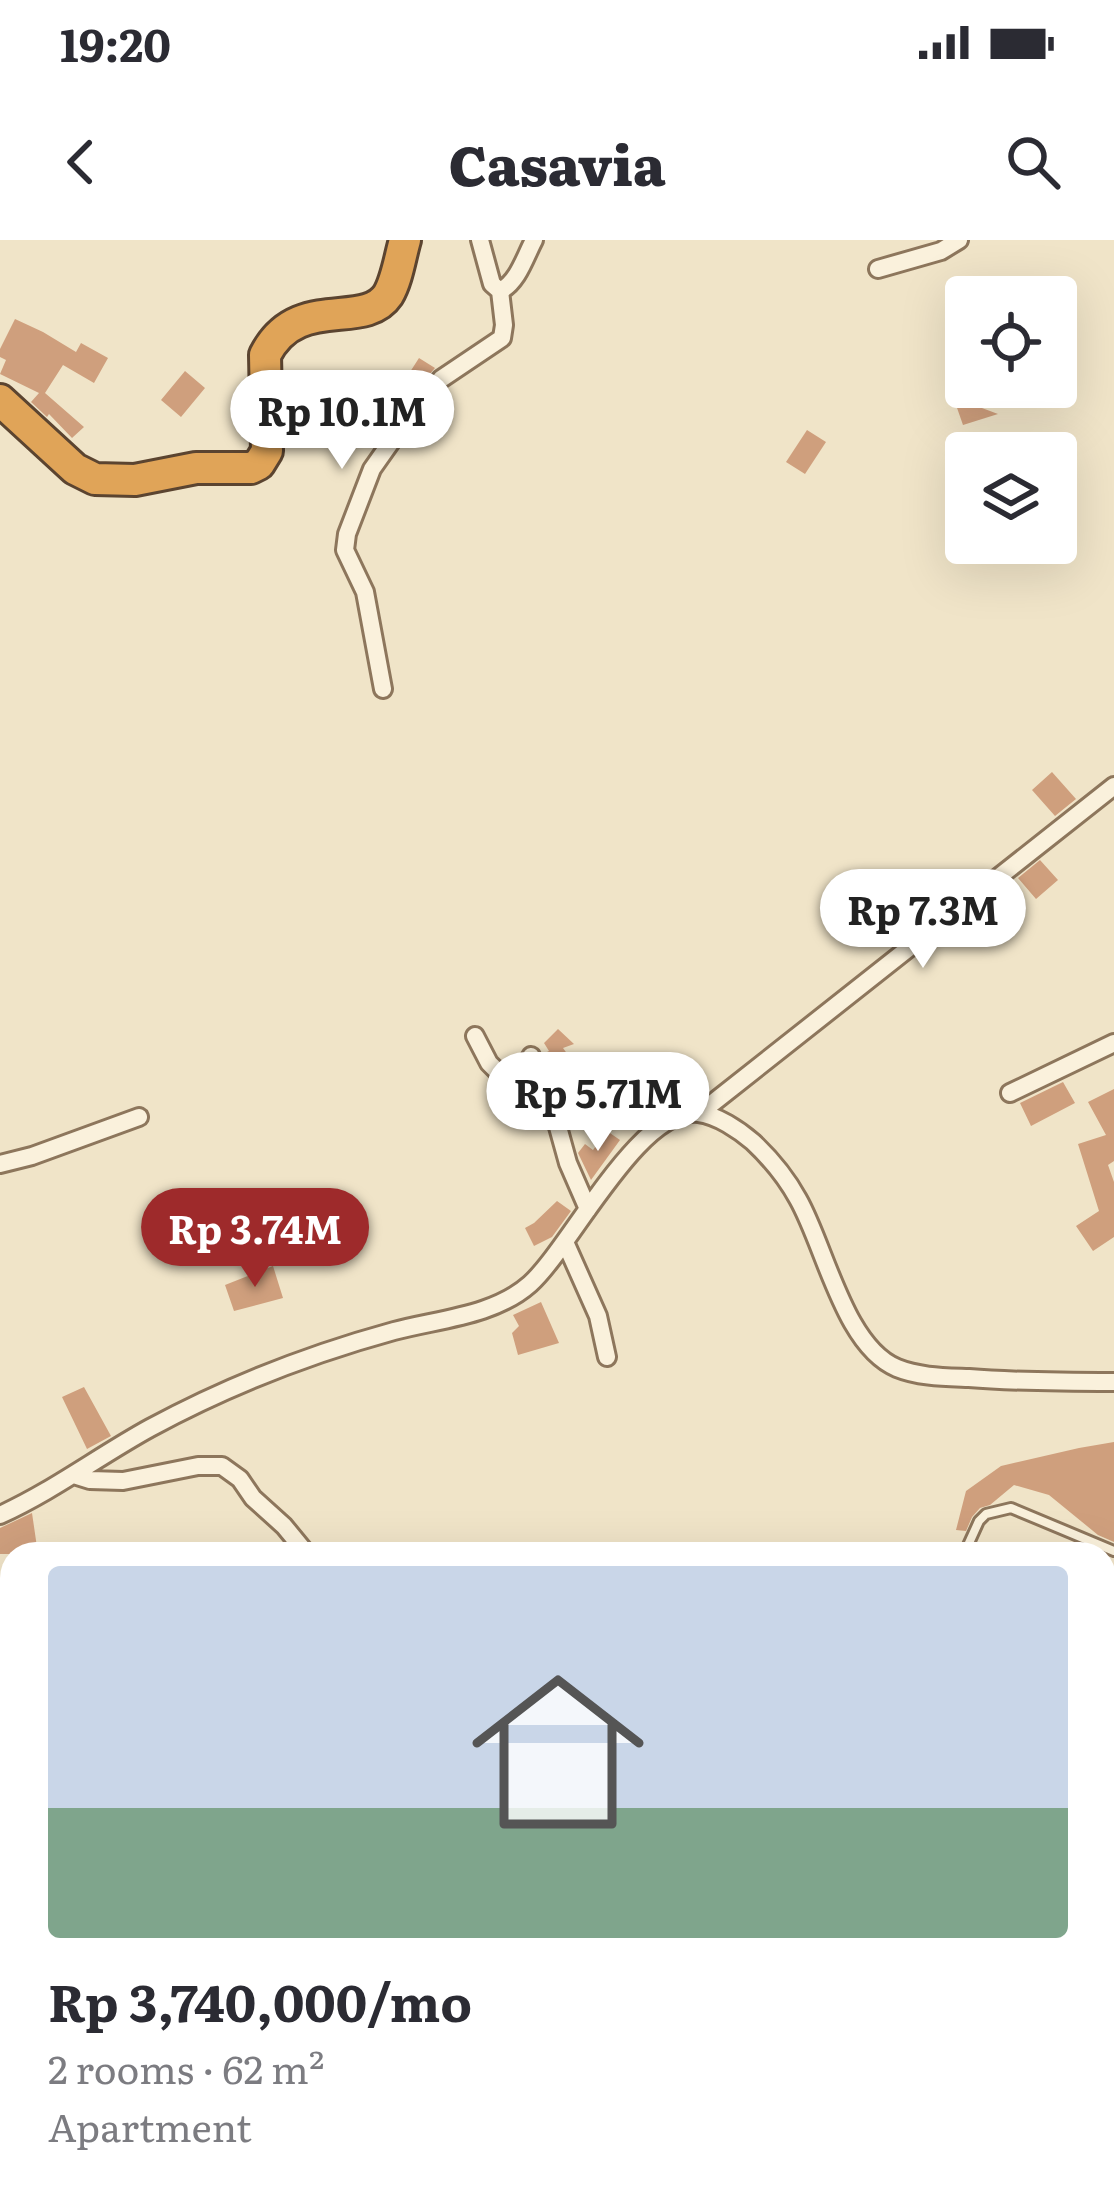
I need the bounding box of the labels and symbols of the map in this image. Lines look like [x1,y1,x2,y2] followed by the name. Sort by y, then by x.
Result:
[218,370,466,472] pin: Rp 10.1M
[812,869,1034,971] pin: Rp 7.3M
[474,1052,722,1154] pin: Rp 5.71M
[131,1188,379,1290] pin: Rp 3.74M

